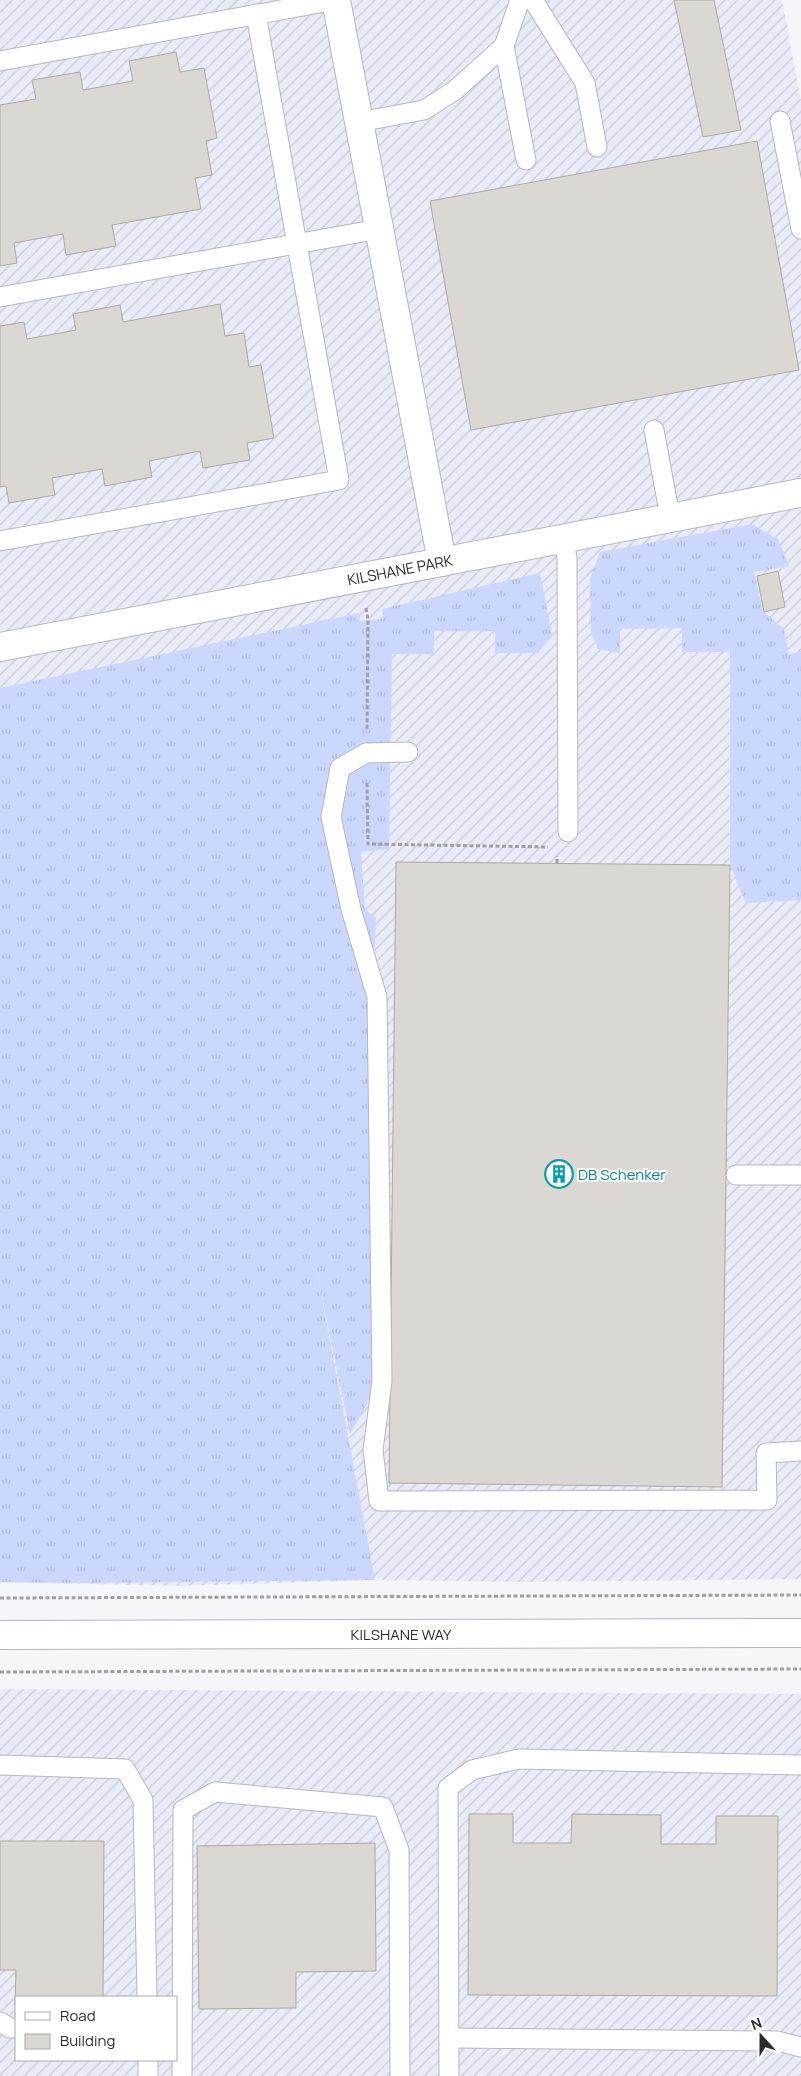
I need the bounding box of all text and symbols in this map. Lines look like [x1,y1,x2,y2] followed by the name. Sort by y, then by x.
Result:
[345,549,455,591] street label: KILSHANE PARK
[544,1159,574,1189] building icon: DB Schenker
[578,1164,666,1185] place label: DB Schenker
[351,1624,452,1645] street label: KILSHANE WAY
[15,1996,178,2061] legend
[60,2005,96,2026] text: Road
[736,2011,786,2061] north arrow
[748,2013,764,2034] text: N
[60,2030,115,2051] text: Building

